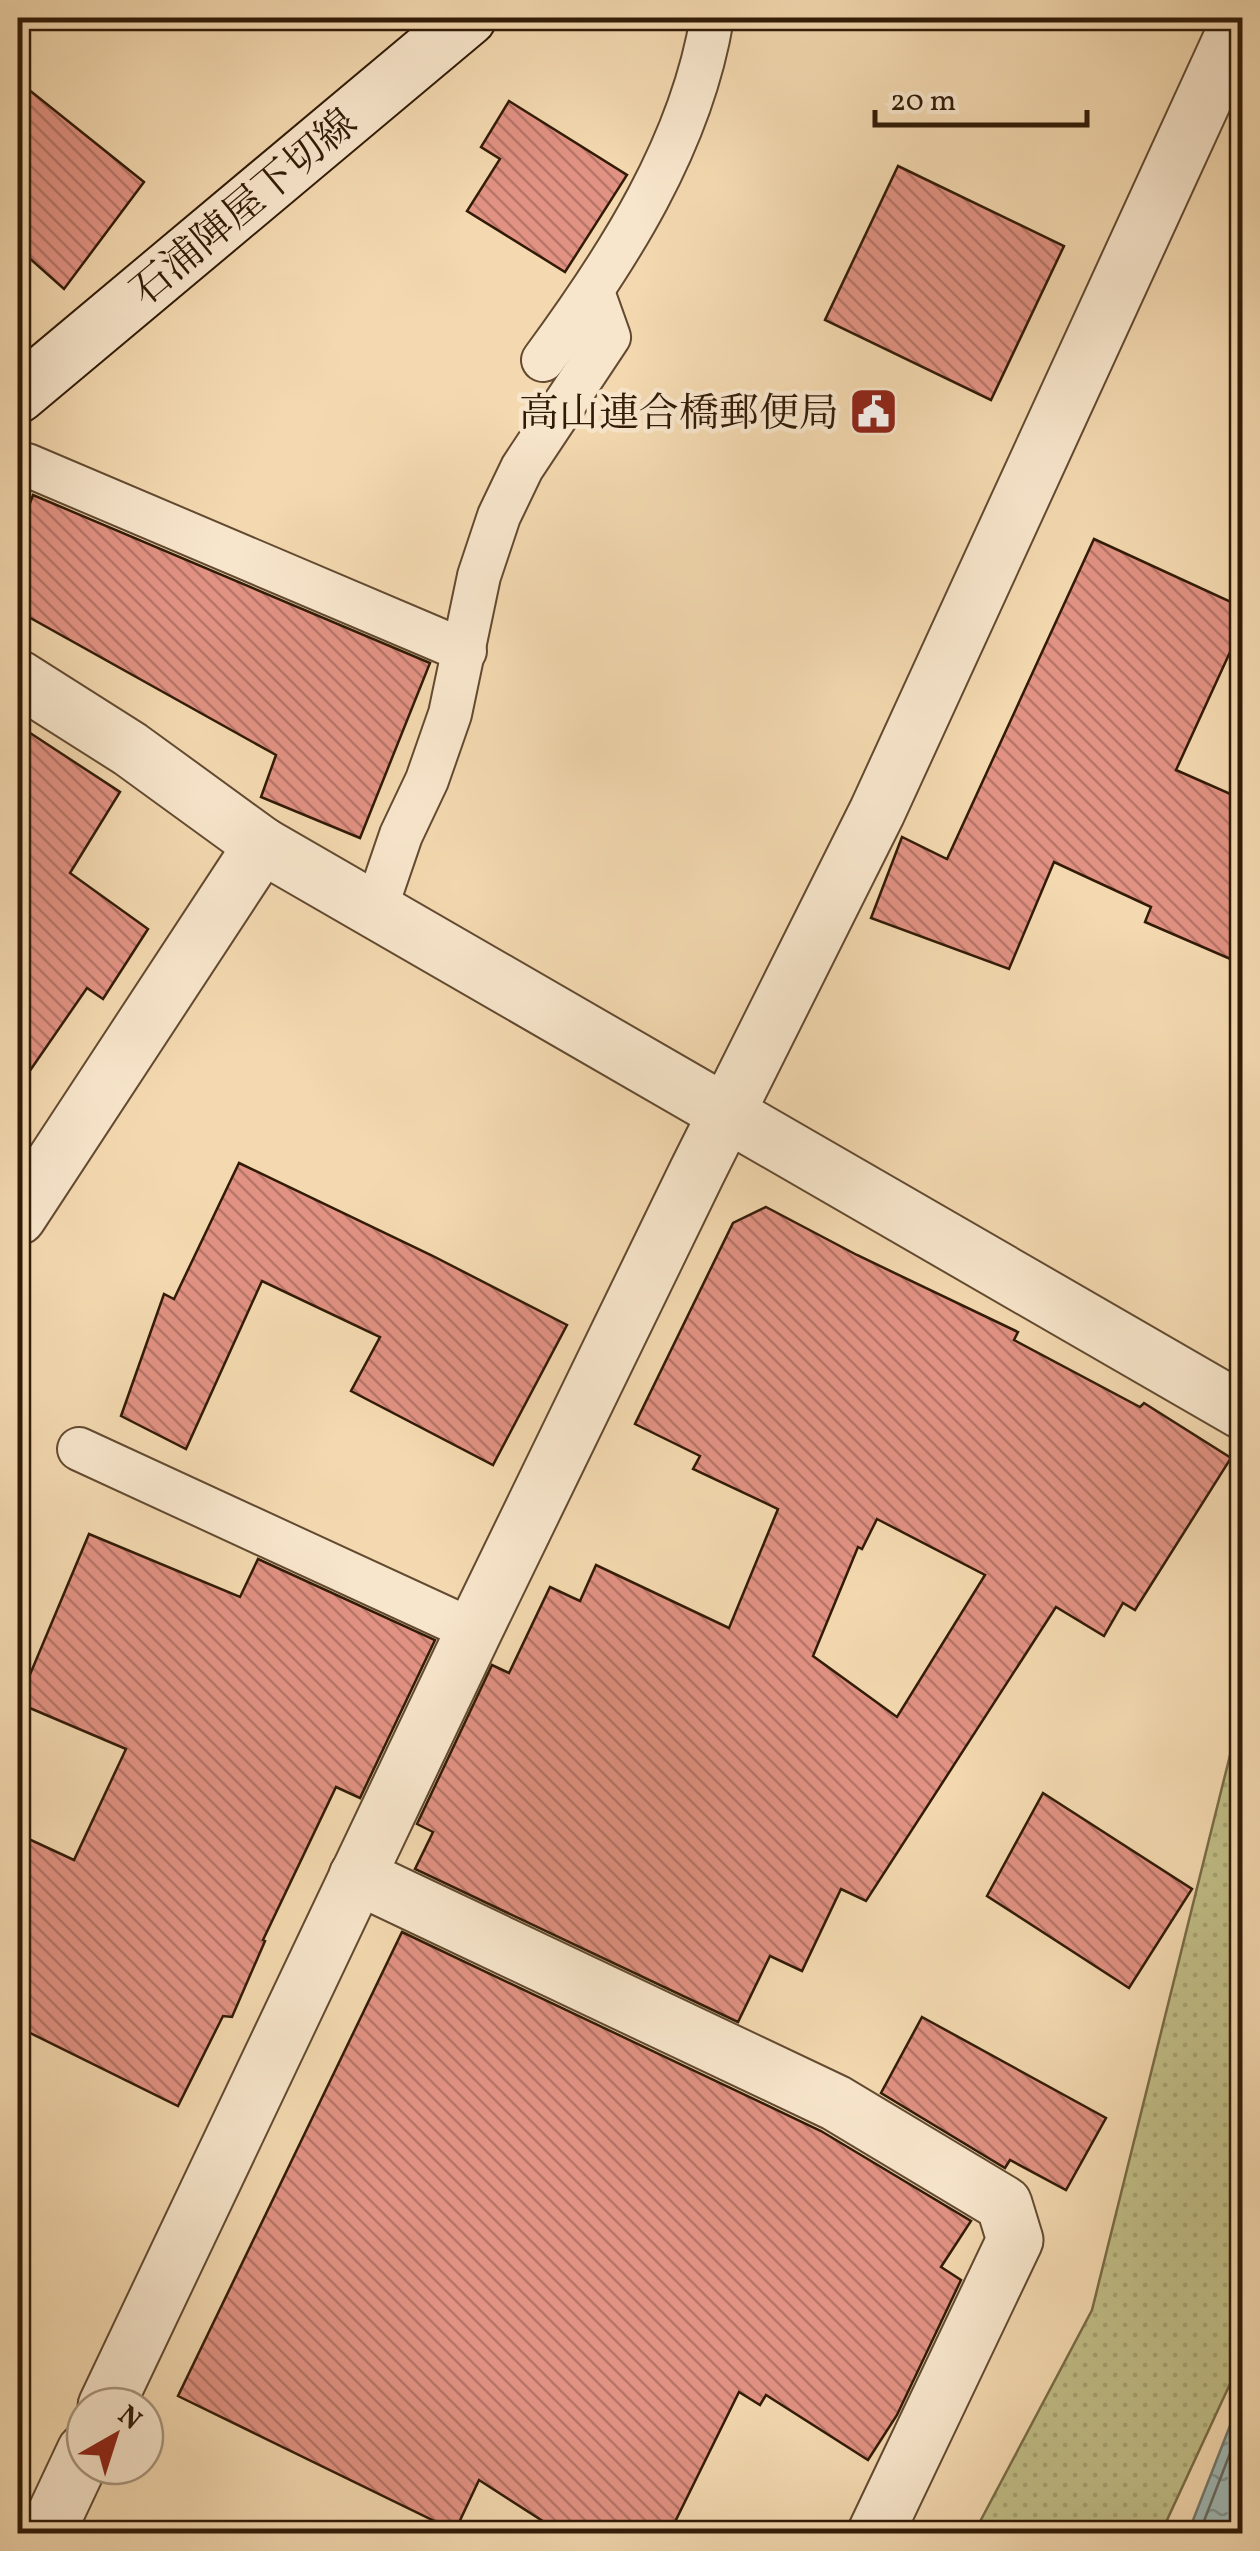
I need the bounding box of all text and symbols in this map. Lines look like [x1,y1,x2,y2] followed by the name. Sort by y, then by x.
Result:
[875,65,1088,127] scale bar
[890,81,956,123] text: 20 m
[120,98,371,321] street label: 石浦陣屋下切線
[848,386,900,438] public building icon: 高山連合橋郵便局
[519,388,839,444] place label: 高山連合橋郵便局
[65,2386,165,2486] north arrow
[109,2397,149,2440] text: N

